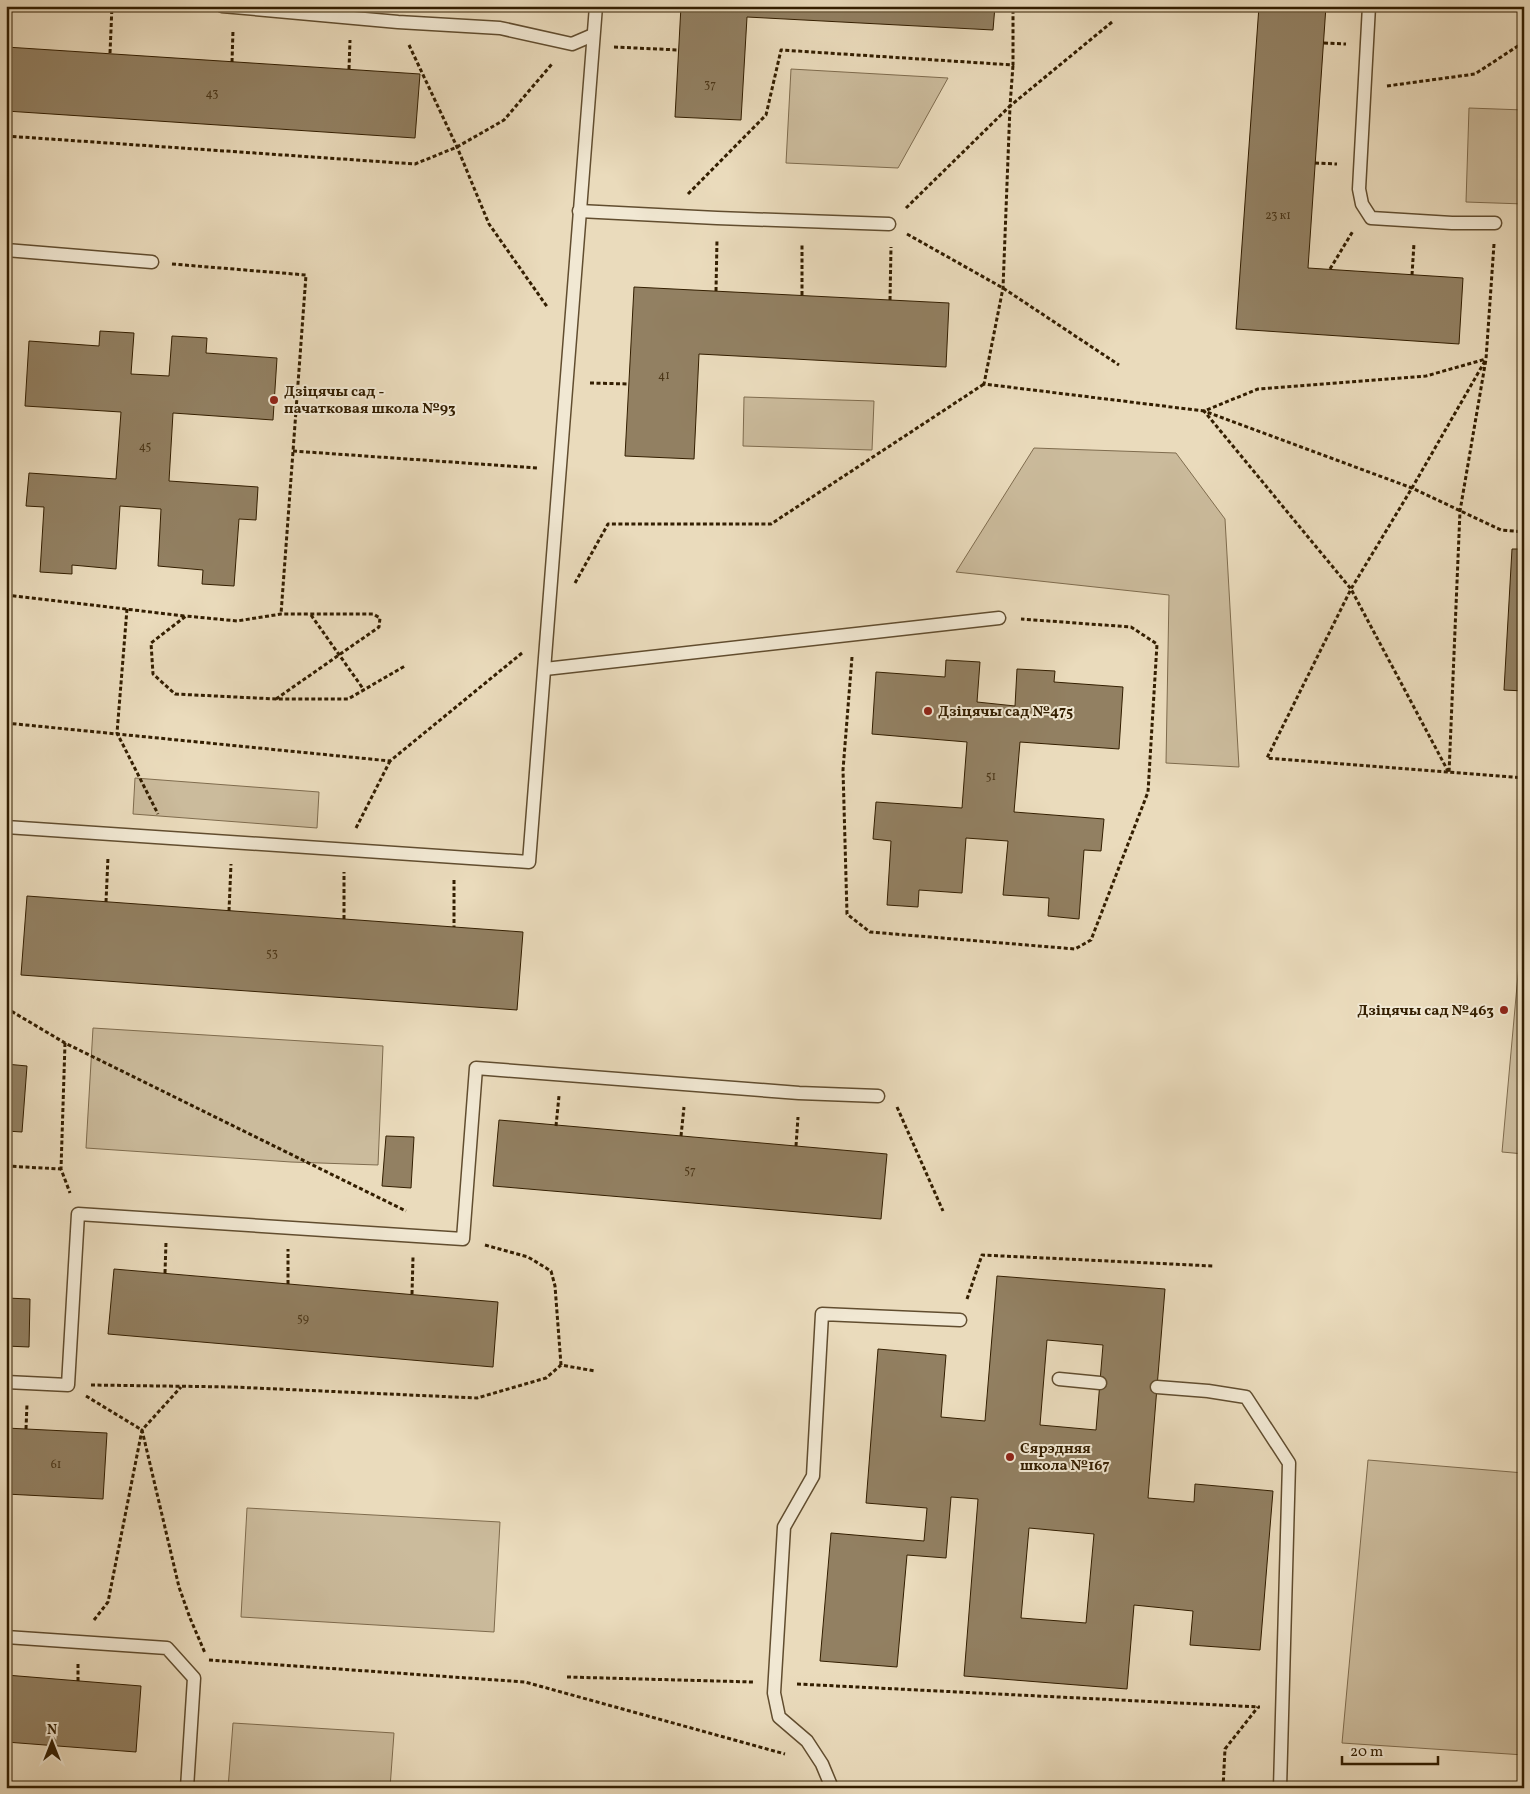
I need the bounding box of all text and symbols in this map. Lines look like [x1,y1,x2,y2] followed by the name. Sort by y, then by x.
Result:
[704,77,716,93] house number: 37
[206,86,218,102] house number: 43
[1265,208,1291,224] house number: 23 к1
[658,368,670,384] house number: 41
[284,382,456,420] place label: Дзіцячы сад - пачатковая школа №93
[268,394,280,406] marker: Дзіцячы сад - пачатковая школа №93
[139,439,152,455] house number: 45
[938,702,1073,723] place label: Дзіцячы сад №475
[922,705,934,717] marker: Дзіцячы сад №475
[986,769,996,785] house number: 51
[266,946,278,962] house number: 53
[1357,1001,1494,1022] place label: Дзіцячы сад №463
[1498,1004,1510,1016] marker: Дзіцячы сад №463
[684,1163,696,1179] house number: 57
[297,1311,309,1327] house number: 59
[1020,1439,1110,1477] place label: Сярэдняя школа №167
[1004,1451,1016,1463] marker: Сярэдняя школа №167
[51,1457,61,1473] house number: 61
[28,1716,78,1766] north arrow
[47,1721,57,1740] text: N
[1342,1734,1439,1766] scale bar
[1350,1742,1383,1763] text: 20 m

